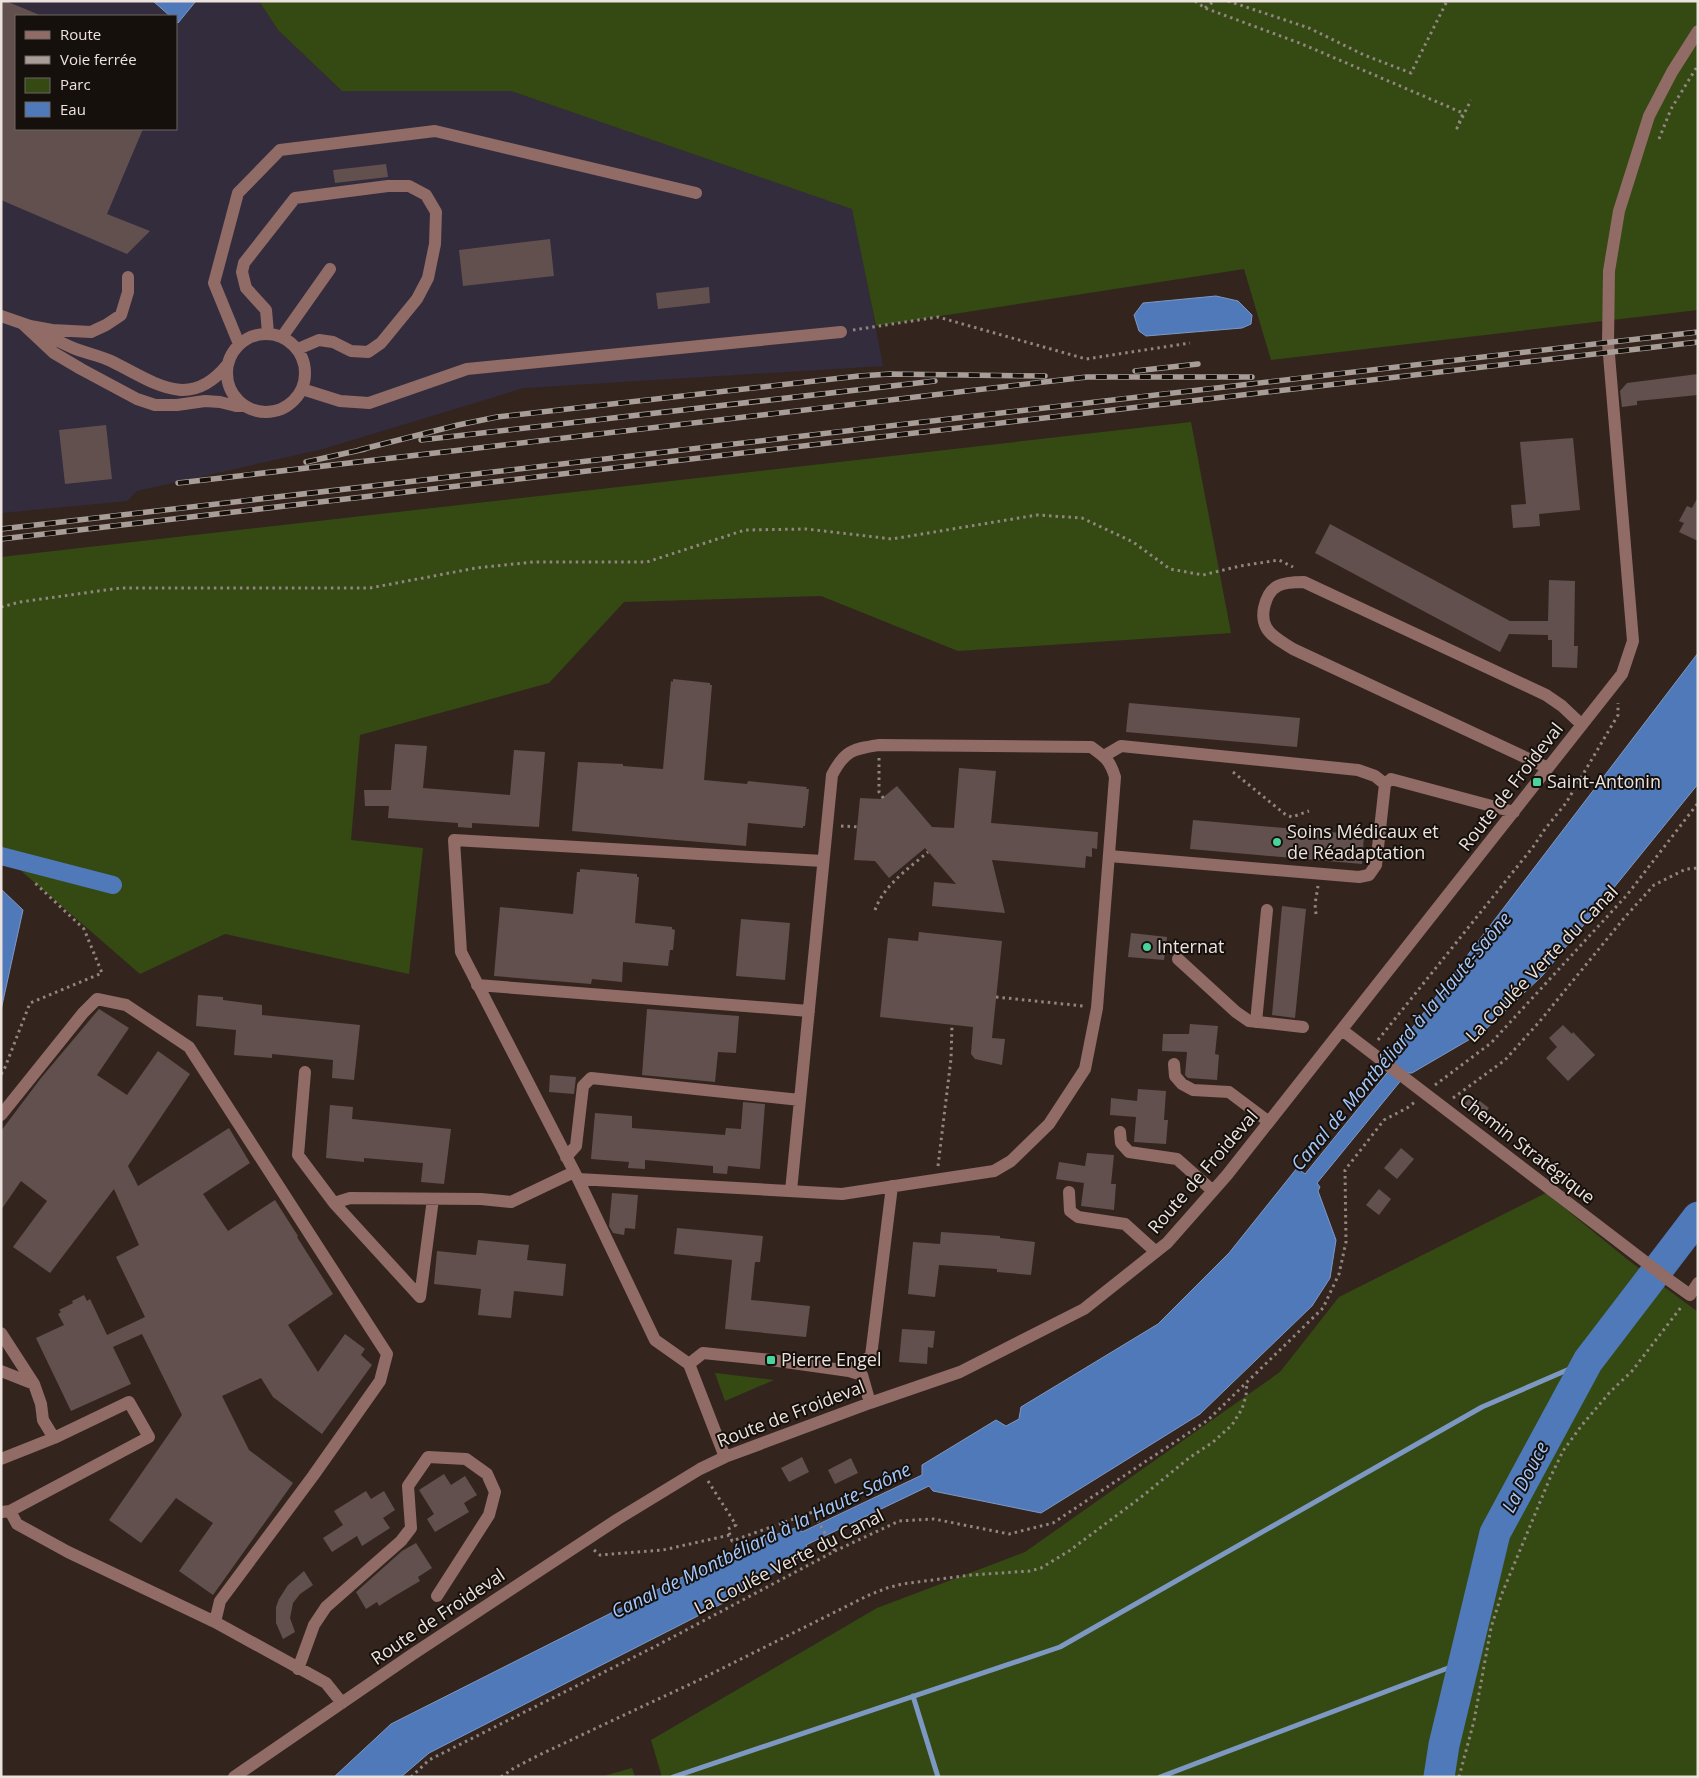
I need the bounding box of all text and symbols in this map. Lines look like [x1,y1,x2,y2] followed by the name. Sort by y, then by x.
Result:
[15,15,178,130] legend
[60,24,101,44] text: Route
[60,49,137,69] text: Voie ferrée
[60,74,91,94] text: Parc
[60,99,86,119] text: Eau
[1453,717,1568,855] street label: Route de Froideval
[1547,769,1661,793] place label: Saint-Antonin
[1531,776,1543,788] marker: Saint-Antonin
[1287,819,1439,864] place label: Soins Médicaux et de Réadaptation
[1271,836,1283,848] marker: Soins Médicaux et de Réadaptation
[1460,880,1623,1047] street label: La Coulée Verte du Canal
[1285,906,1517,1176] water label: Canal de Montbéliard à la Haute-Saône
[1157,934,1224,958] place label: Internat
[1141,941,1153,953] marker: Internat
[1455,1088,1600,1209] street label: Chemin Stratégique
[1142,1104,1263,1238] street label: Route de Froideval
[781,1347,881,1371] place label: Pierre Engel
[765,1354,777,1366] marker: Pierre Engel
[713,1374,868,1452] street label: Route de Froideval
[1495,1437,1555,1517] water label: La Douce
[607,1456,915,1624] water label: Canal de Montbéliard à la Haute-Saône
[690,1503,887,1619] street label: La Coulée Verte du Canal
[366,1562,509,1670] street label: Route de Froideval

